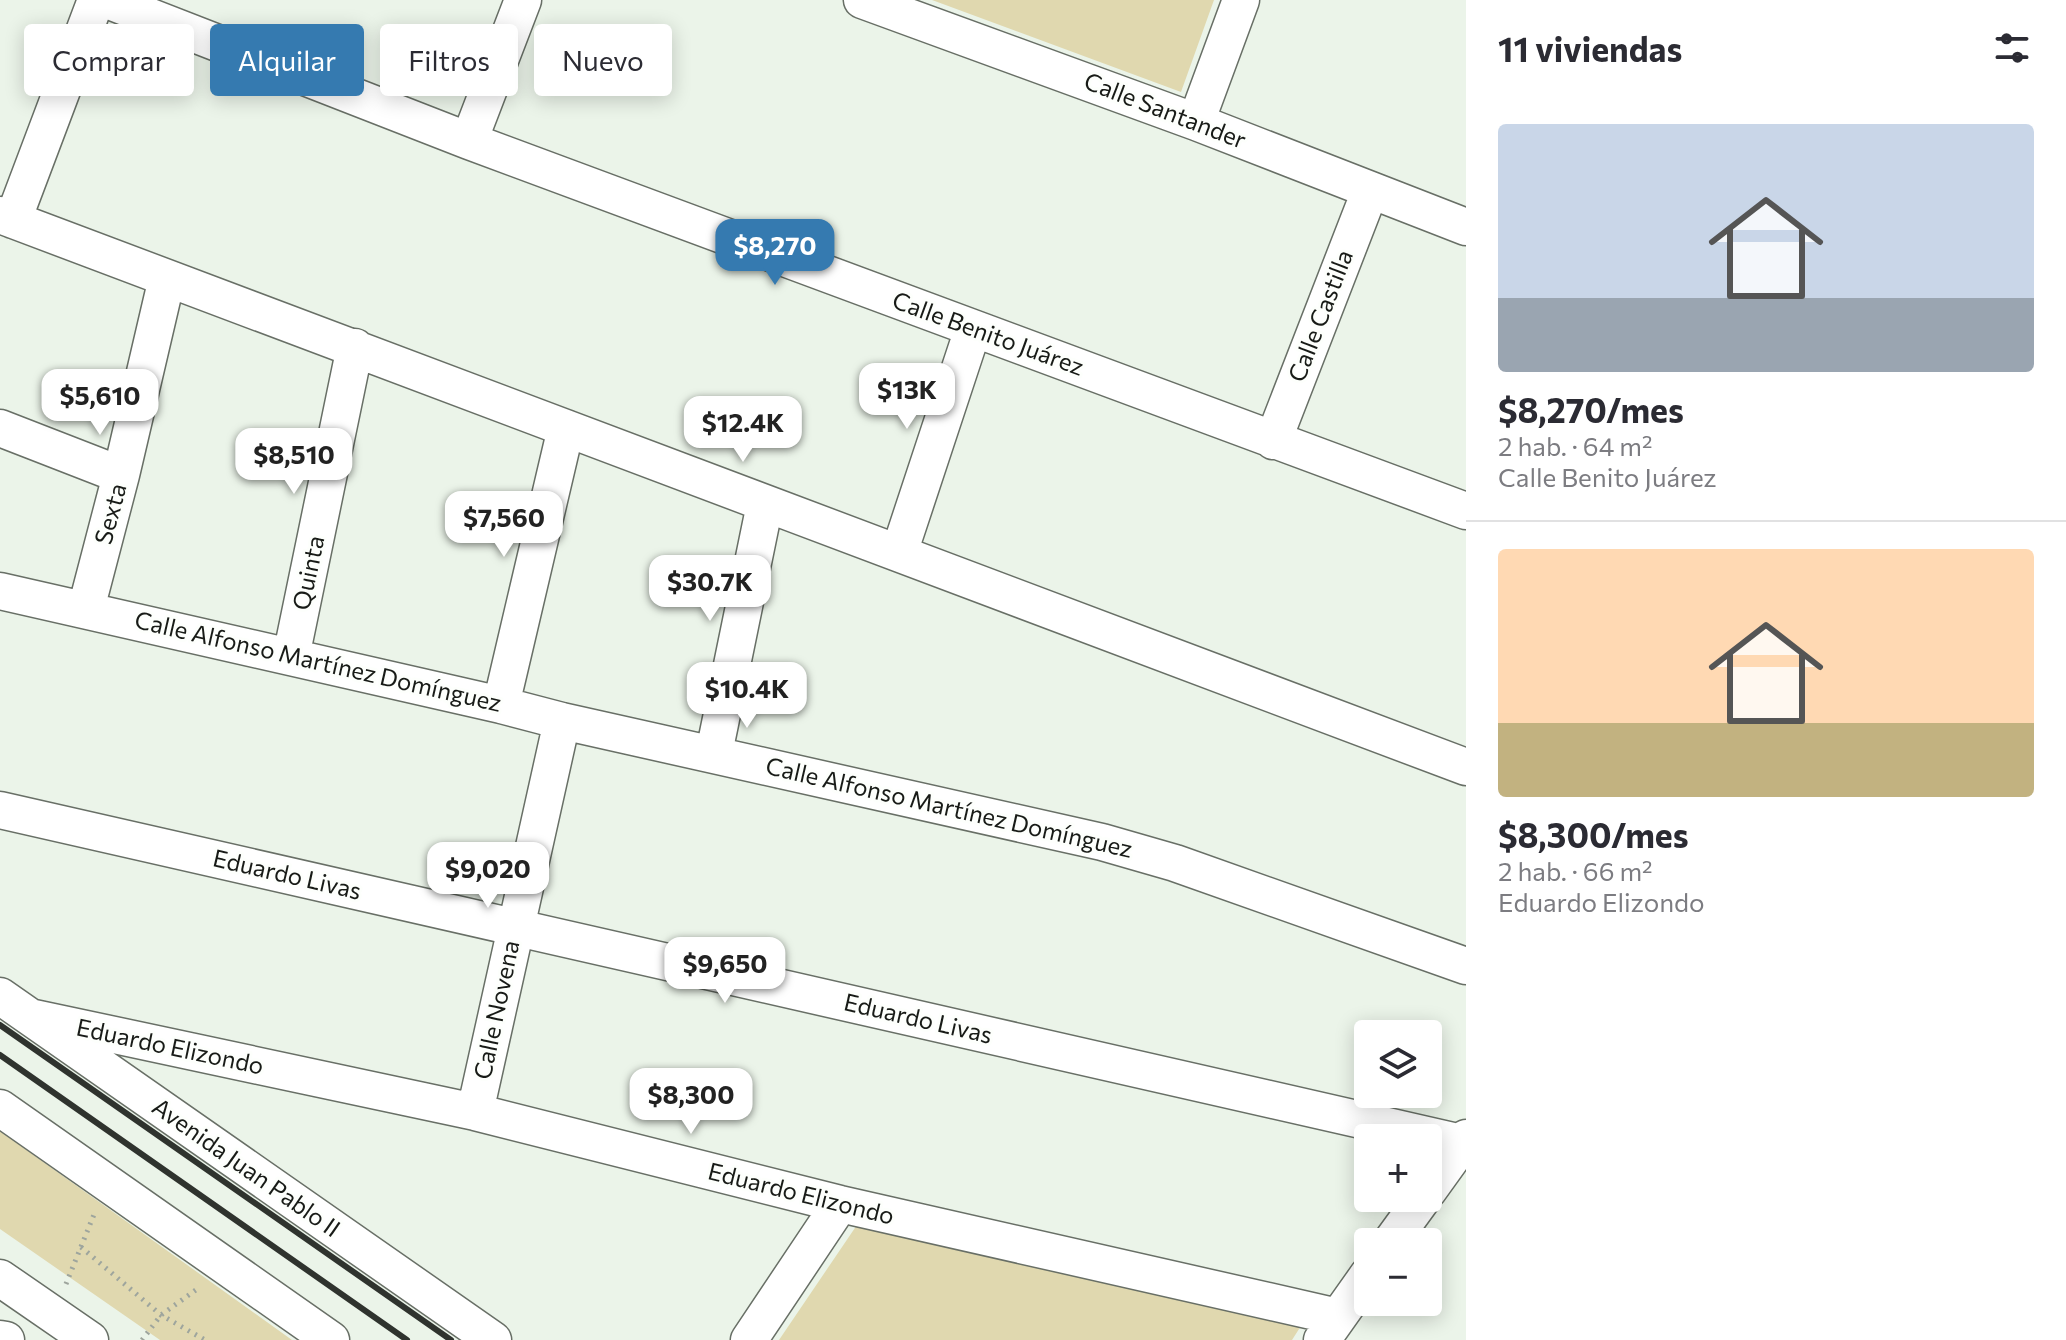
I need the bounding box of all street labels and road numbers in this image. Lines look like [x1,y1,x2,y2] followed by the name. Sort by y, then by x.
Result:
[1080,65,1251,154] street label: Calle Santander
[1281,245,1358,386] street label: Calle Castilla
[889,284,1088,381] street label: Calle Benito Juárez
[88,480,132,547] street label: Sexta
[286,533,330,613] street label: Quinta
[132,604,505,717] street label: Calle Alfonso Martínez Domínguez
[763,750,1136,863] street label: Calle Alfonso Martínez Domínguez
[210,842,364,905] street label: Eduardo Livas
[467,938,524,1082] street label: Calle Novena
[841,986,995,1049] street label: Eduardo Livas
[74,1012,267,1080] street label: Eduardo Elizondo
[147,1091,346,1243] street label: Avenida Juan Pablo II
[705,1155,897,1230] street label: Eduardo Elizondo

